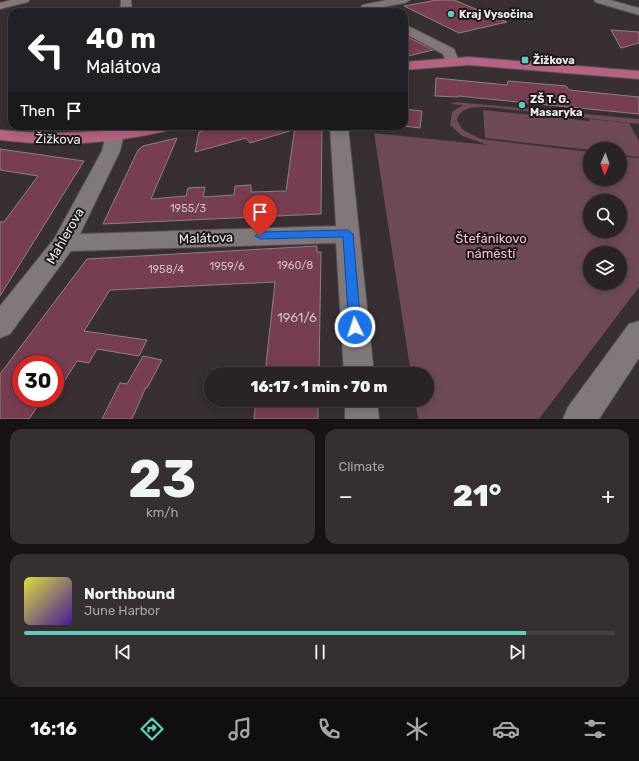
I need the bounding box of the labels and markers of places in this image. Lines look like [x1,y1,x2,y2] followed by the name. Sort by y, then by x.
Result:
[459,8,533,21] place label: Kraj Vysočina
[446,9,456,19] marker: Kraj Vysočina
[533,53,575,67] place label: Žižkova
[520,55,530,65] marker: Žižkova
[530,92,583,119] place label: ZŠ T. G. Masaryka
[517,100,527,110] marker: ZŠ T. G. Masaryka
[243,195,277,236] pin

